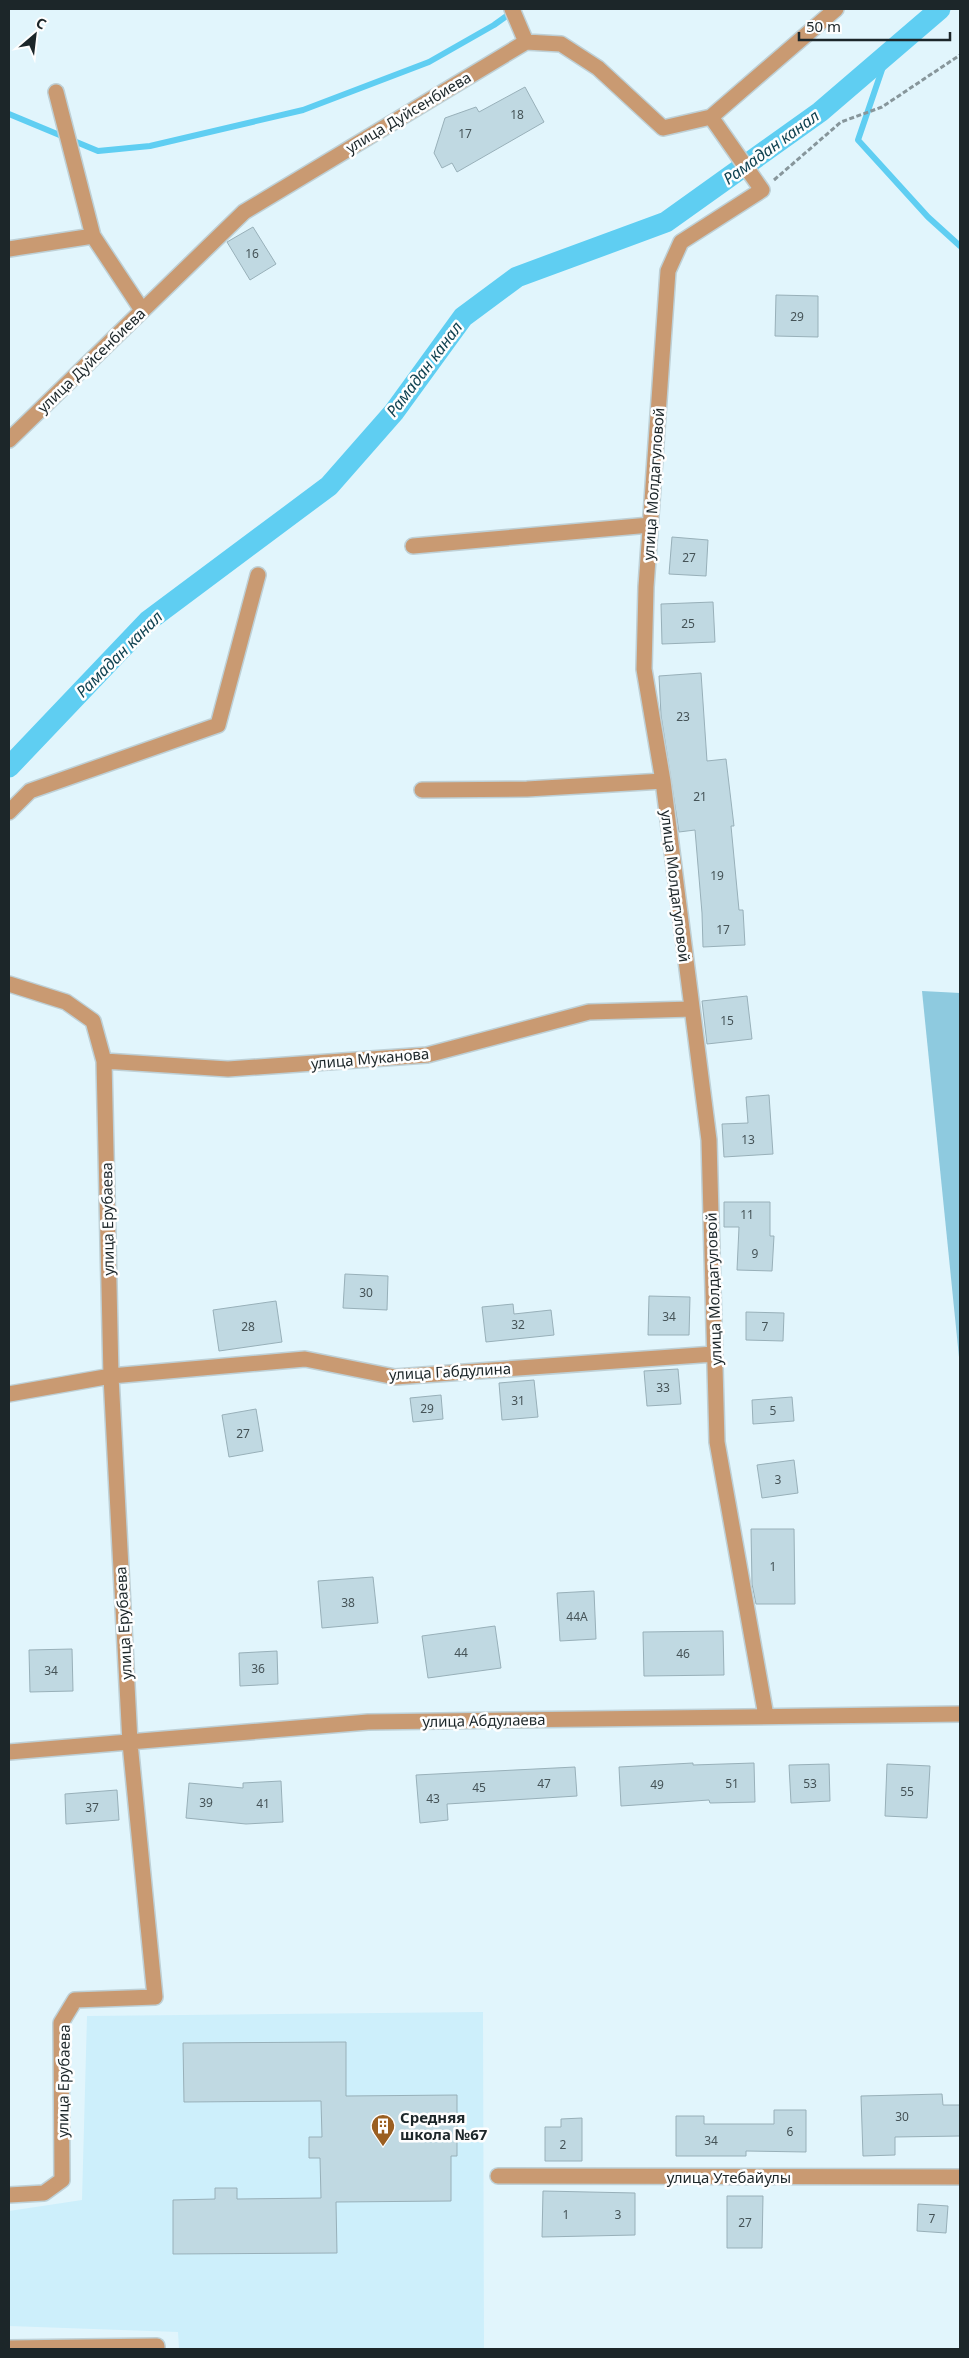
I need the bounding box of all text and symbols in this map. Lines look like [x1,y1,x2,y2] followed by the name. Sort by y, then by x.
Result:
[10,10,60,60] north arrow
[799,10,950,42] scale bar
[33,13,50,34] text: С
[806,16,841,36] text: 50 m
[342,67,474,157] street label: улица Дуйсенбиева
[718,105,824,189] water label: Рамадан канал
[510,106,524,123] house number: 18
[458,125,472,142] house number: 17
[245,245,259,262] house number: 16
[33,303,149,417] street label: улица Дуйсенбиева
[790,308,804,325] house number: 29
[381,317,467,421] water label: Рамадан канал
[638,407,668,561] street label: улица Молдагуловой
[682,549,696,566] house number: 27
[71,606,167,702] water label: Рамадан канал
[681,615,695,632] house number: 25
[676,708,690,725] house number: 23
[693,788,707,805] house number: 21
[657,809,695,963] street label: улица Молдагуловой
[710,867,724,884] house number: 19
[716,921,730,938] house number: 17
[720,1012,734,1029] house number: 15
[310,1043,430,1073] street label: улица Муканова
[741,1131,755,1148] house number: 13
[96,1162,118,1276] street label: улица Ерубаева
[740,1206,754,1223] house number: 11
[700,1212,726,1366] street label: улица Молдагуловой
[752,1245,759,1262] house number: 9
[359,1284,373,1301] house number: 30
[662,1308,676,1325] house number: 34
[511,1316,525,1333] house number: 32
[241,1318,255,1335] house number: 28
[762,1318,769,1335] house number: 7
[388,1358,512,1384] street label: улица Габдулина
[656,1379,670,1396] house number: 33
[511,1392,525,1409] house number: 31
[420,1400,434,1417] house number: 29
[770,1402,777,1419] house number: 5
[236,1425,250,1442] house number: 27
[775,1471,782,1488] house number: 3
[770,1558,776,1575] house number: 1
[110,1566,136,1680] street label: улица Ерубаева
[341,1594,355,1611] house number: 38
[566,1608,588,1625] house number: 44А
[454,1644,468,1661] house number: 44
[676,1645,690,1662] house number: 46
[251,1660,265,1677] house number: 36
[44,1662,58,1679] house number: 34
[422,1709,546,1731] street label: улица Абдулаева
[537,1775,551,1792] house number: 47
[725,1775,739,1792] house number: 51
[803,1775,817,1792] house number: 53
[650,1776,664,1793] house number: 49
[472,1779,486,1796] house number: 45
[900,1783,914,1800] house number: 55
[426,1790,440,1807] house number: 43
[199,1794,213,1811] house number: 39
[256,1795,270,1812] house number: 41
[85,1799,99,1816] house number: 37
[52,2024,74,2138] street label: улица Ерубаева
[400,2107,488,2144] place label: Средняя школа №67
[895,2108,909,2125] house number: 30
[370,2113,396,2147] building icon: Средняя школа №67
[787,2123,794,2140] house number: 6
[704,2132,718,2149] house number: 34
[560,2136,567,2153] house number: 2
[667,2167,791,2187] street label: улица Утебайулы
[563,2206,569,2223] house number: 1
[615,2206,622,2223] house number: 3
[929,2210,936,2227] house number: 7
[738,2214,752,2231] house number: 27

